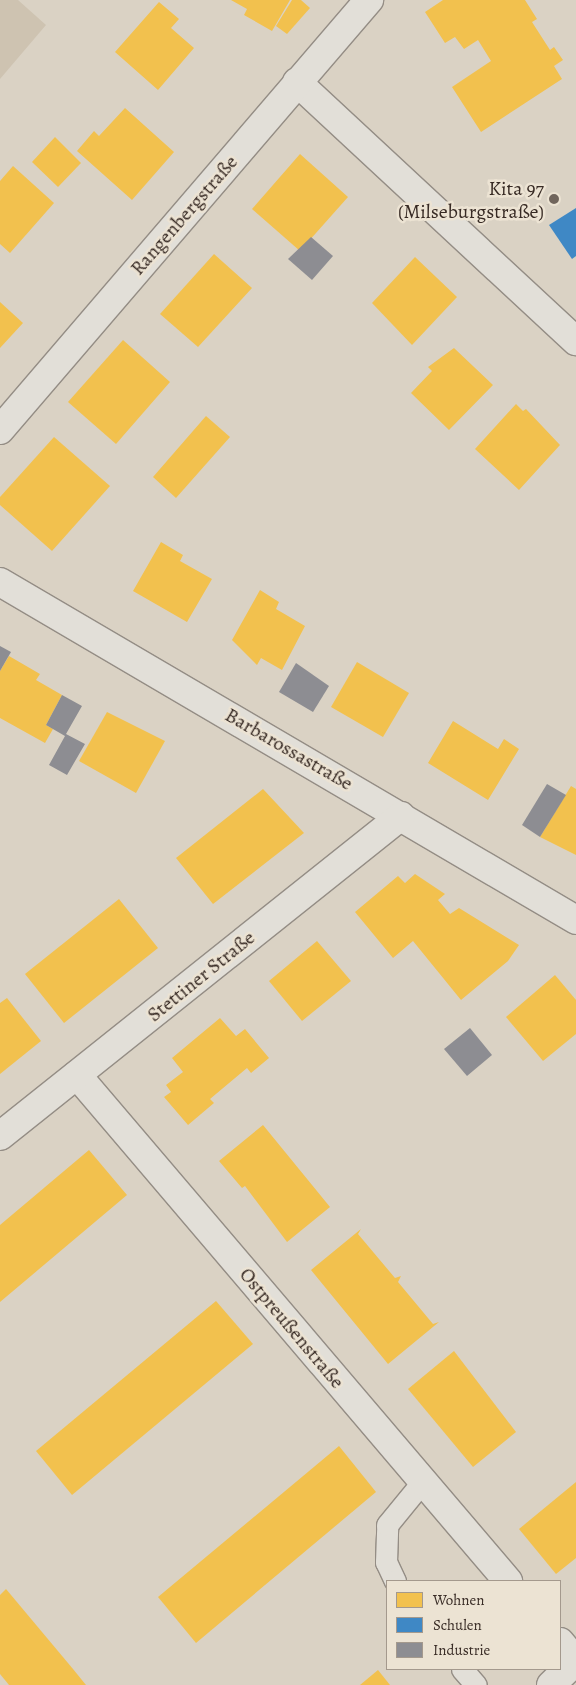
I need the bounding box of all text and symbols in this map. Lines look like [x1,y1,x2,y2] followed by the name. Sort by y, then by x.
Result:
[125,150,243,280] street label: Rangenbergstraße
[398,176,544,223] place label: Kita 97 (Milseburgstraße)
[548,193,560,205] marker: Kita 97 (Milseburgstraße)
[221,703,357,795] street label: Barbarossastraße
[142,925,260,1027] street label: Stettiner Straße
[235,1263,349,1393] street label: Ostpreußenstraße
[386,1580,561,1670] legend
[433,1590,485,1610] text: Wohnen
[433,1615,482,1635] text: Schulen
[433,1640,490,1660] text: Industrie

